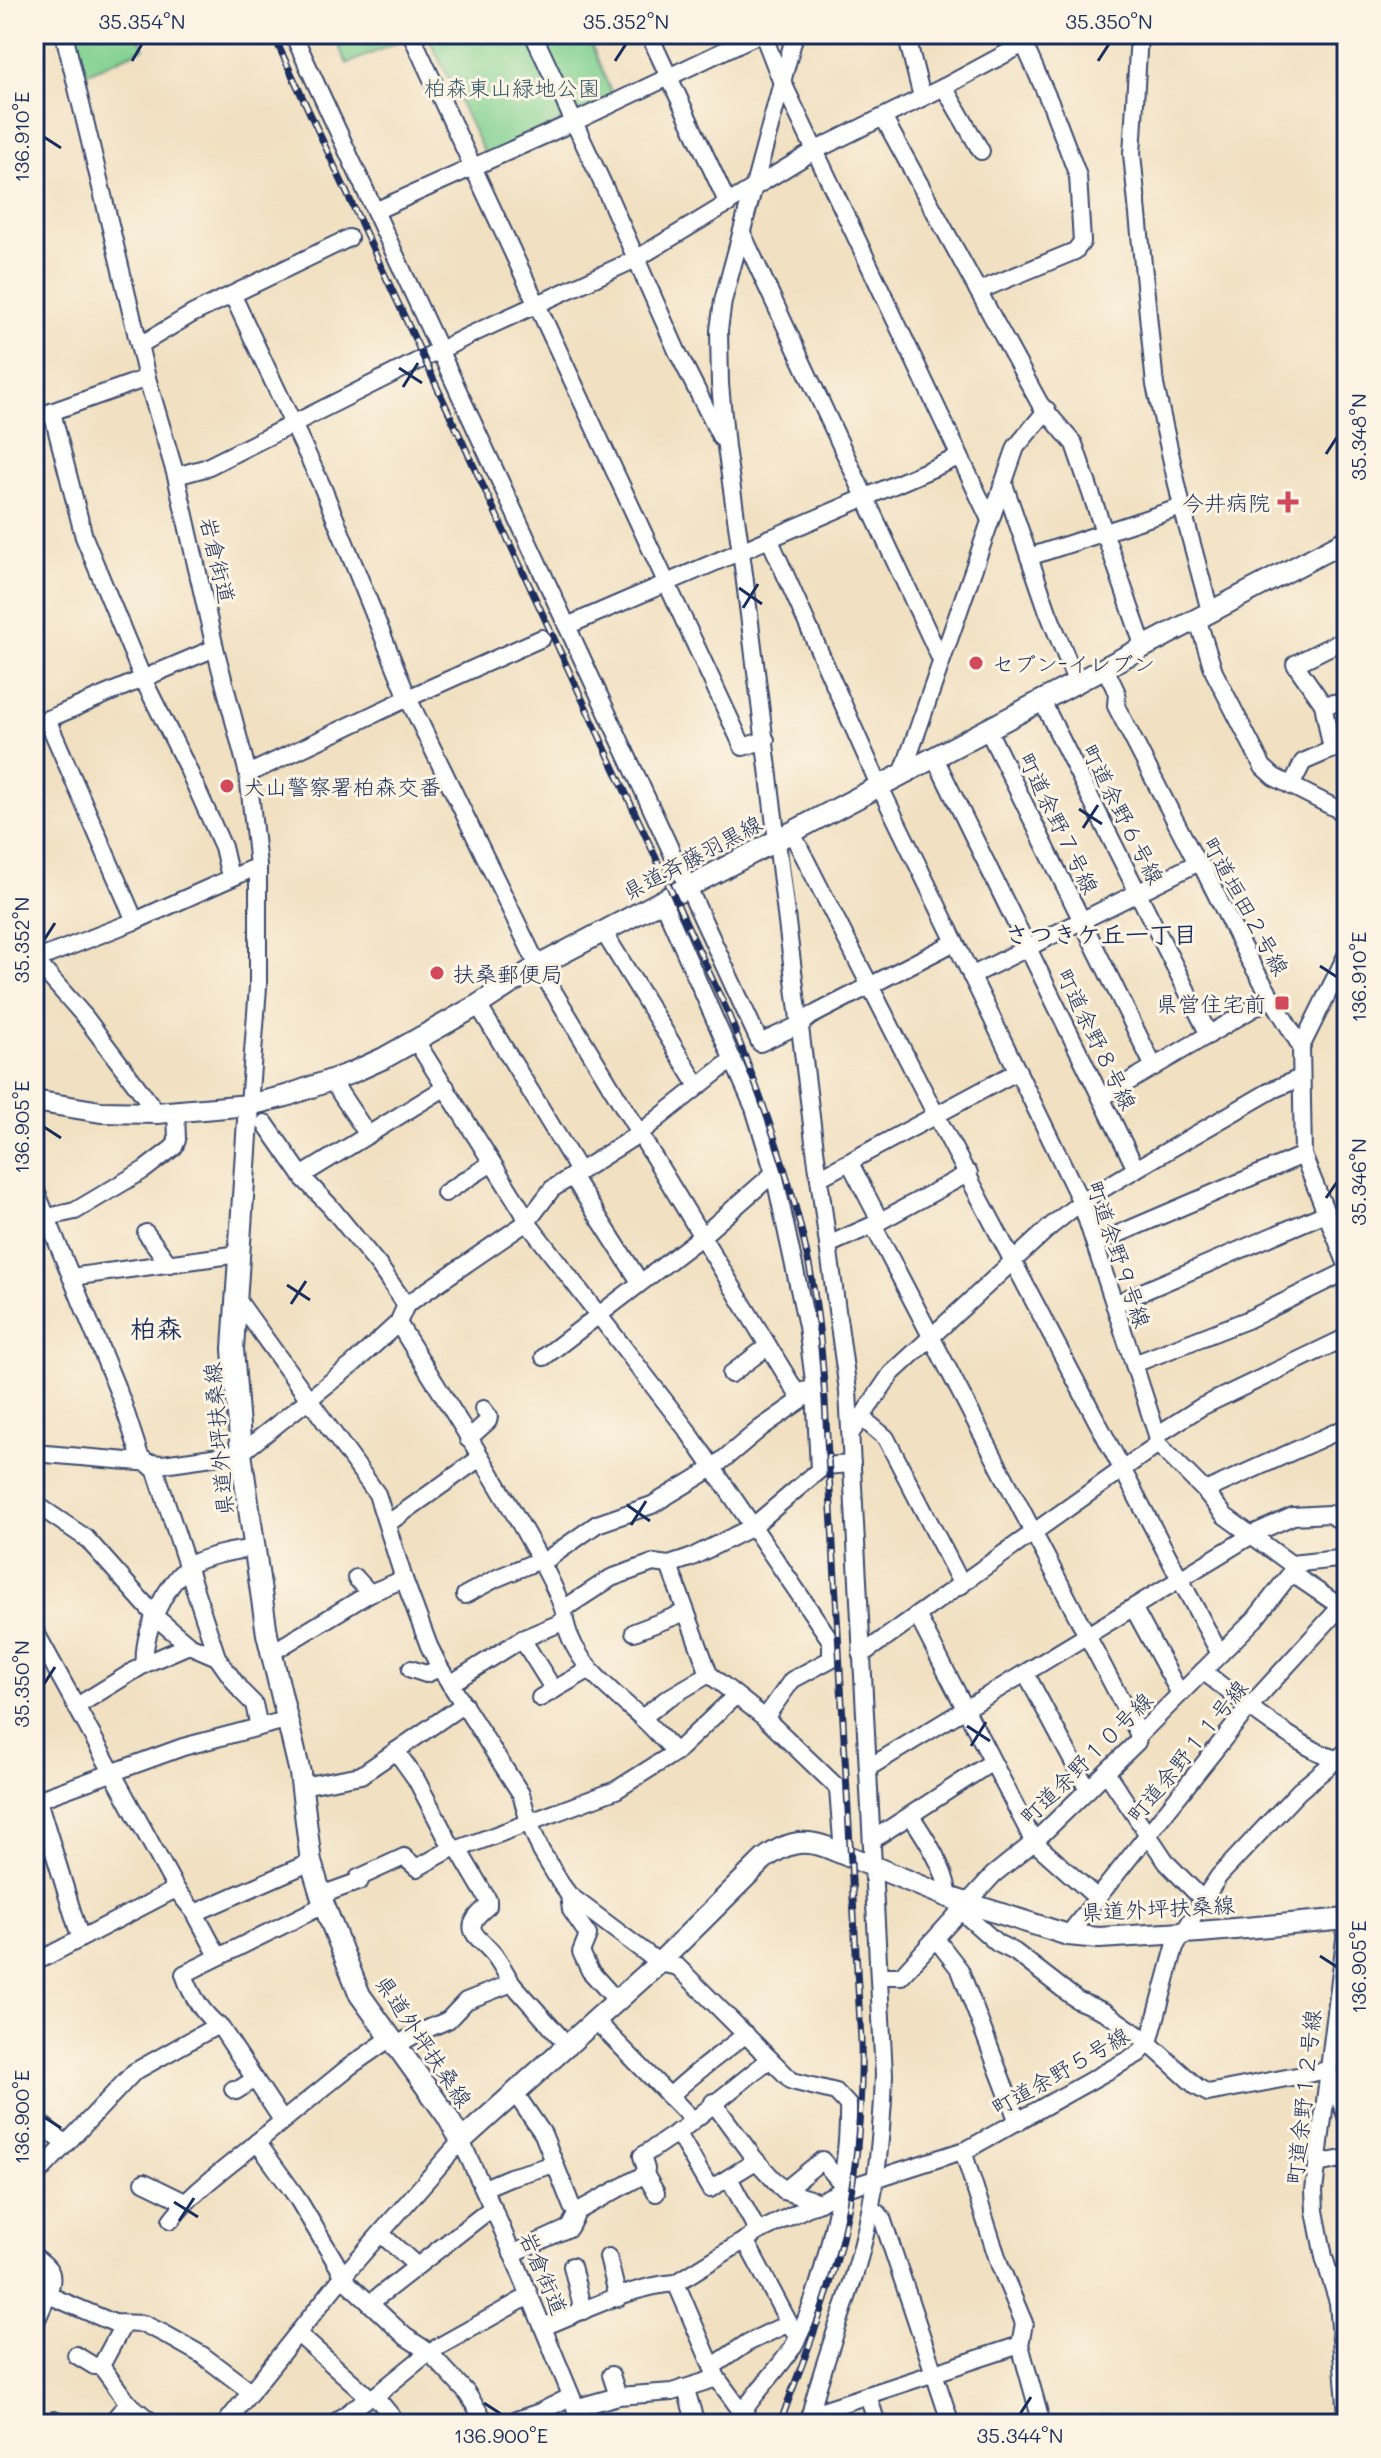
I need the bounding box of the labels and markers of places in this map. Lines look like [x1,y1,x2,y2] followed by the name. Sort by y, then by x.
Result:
[1182,488,1270,517] place label: 今井病院
[1277,491,1299,513] marker: 今井病院
[992,649,1155,678] place label: セブン-イレブン
[967,654,985,672] marker: セブン-イレブン
[243,772,441,801] place label: 犬山警察署柏森交番
[218,777,236,795] marker: 犬山警察署柏森交番
[453,959,563,988] place label: 扶桑郵便局
[428,964,446,982] marker: 扶桑郵便局
[1156,989,1266,1018] place label: 県営住宅前
[1273,994,1291,1012] marker: 県営住宅前

